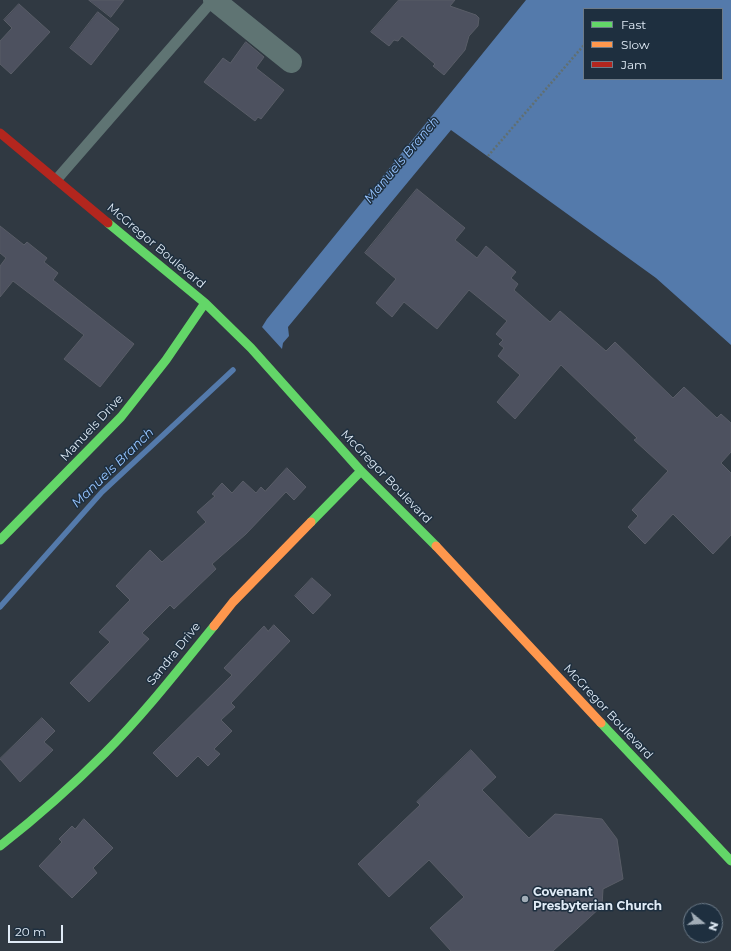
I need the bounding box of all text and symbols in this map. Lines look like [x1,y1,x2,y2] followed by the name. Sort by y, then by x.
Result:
[583,8,723,80] legend
[621,17,646,32] text: Fast
[621,37,650,52] text: Slow
[621,57,647,72] text: Jam
[361,114,443,206] water label: Manuels Branch
[104,201,208,291] street label: McGregor Boulevard
[58,392,126,464] street label: Manuels Drive
[69,425,157,511] water label: Manuels Branch
[338,427,434,527] street label: McGregor Boulevard
[144,620,204,688] street label: Sandra Drive
[560,662,656,762] street label: McGregor Boulevard
[533,885,662,913] place label: Covenant Presbyterian Church
[520,894,530,904] marker: Covenant Presbyterian Church
[683,903,723,943] north arrow
[10,917,65,943] scale bar
[705,920,721,933] text: N
[15,924,46,939] text: 20 m

